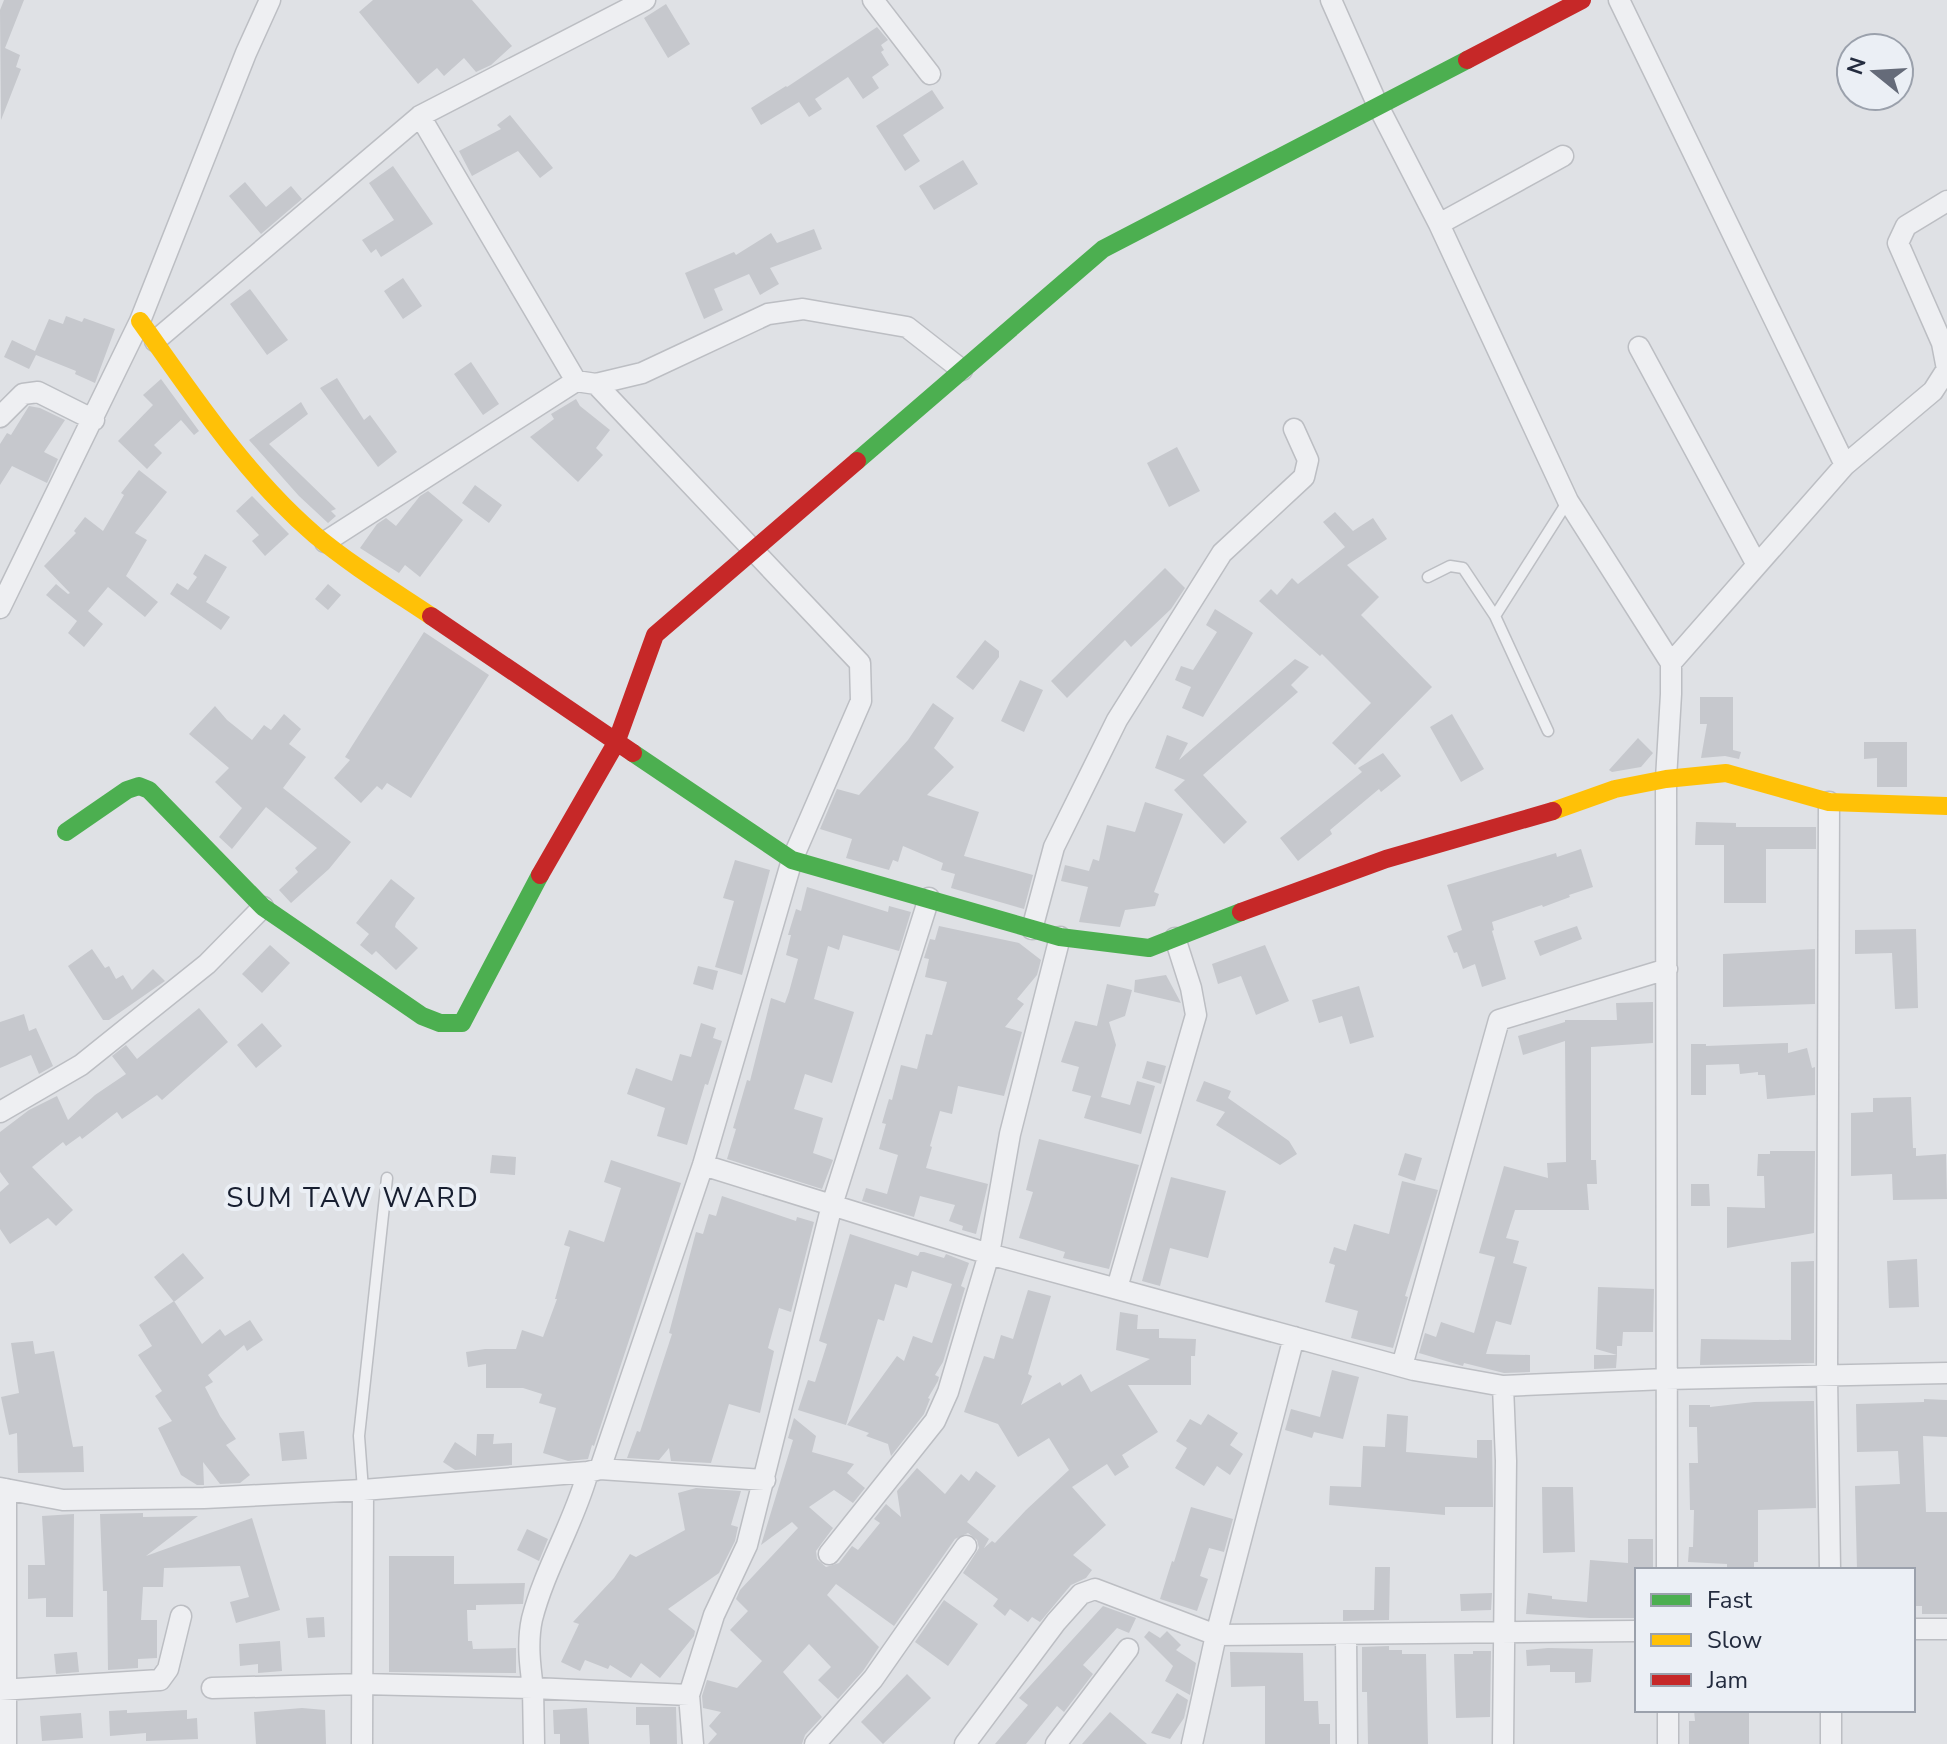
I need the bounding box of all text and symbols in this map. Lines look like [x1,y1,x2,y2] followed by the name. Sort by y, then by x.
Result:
[1835,32,1915,112] north arrow
[1840,54,1874,79] text: N
[226,1179,480,1217] district label: SUM TAW WARD
[1635,1568,1915,1712] legend
[1707,1584,1753,1616] text: Fast
[1707,1624,1762,1656] text: Slow
[1706,1664,1748,1696] text: Jam

